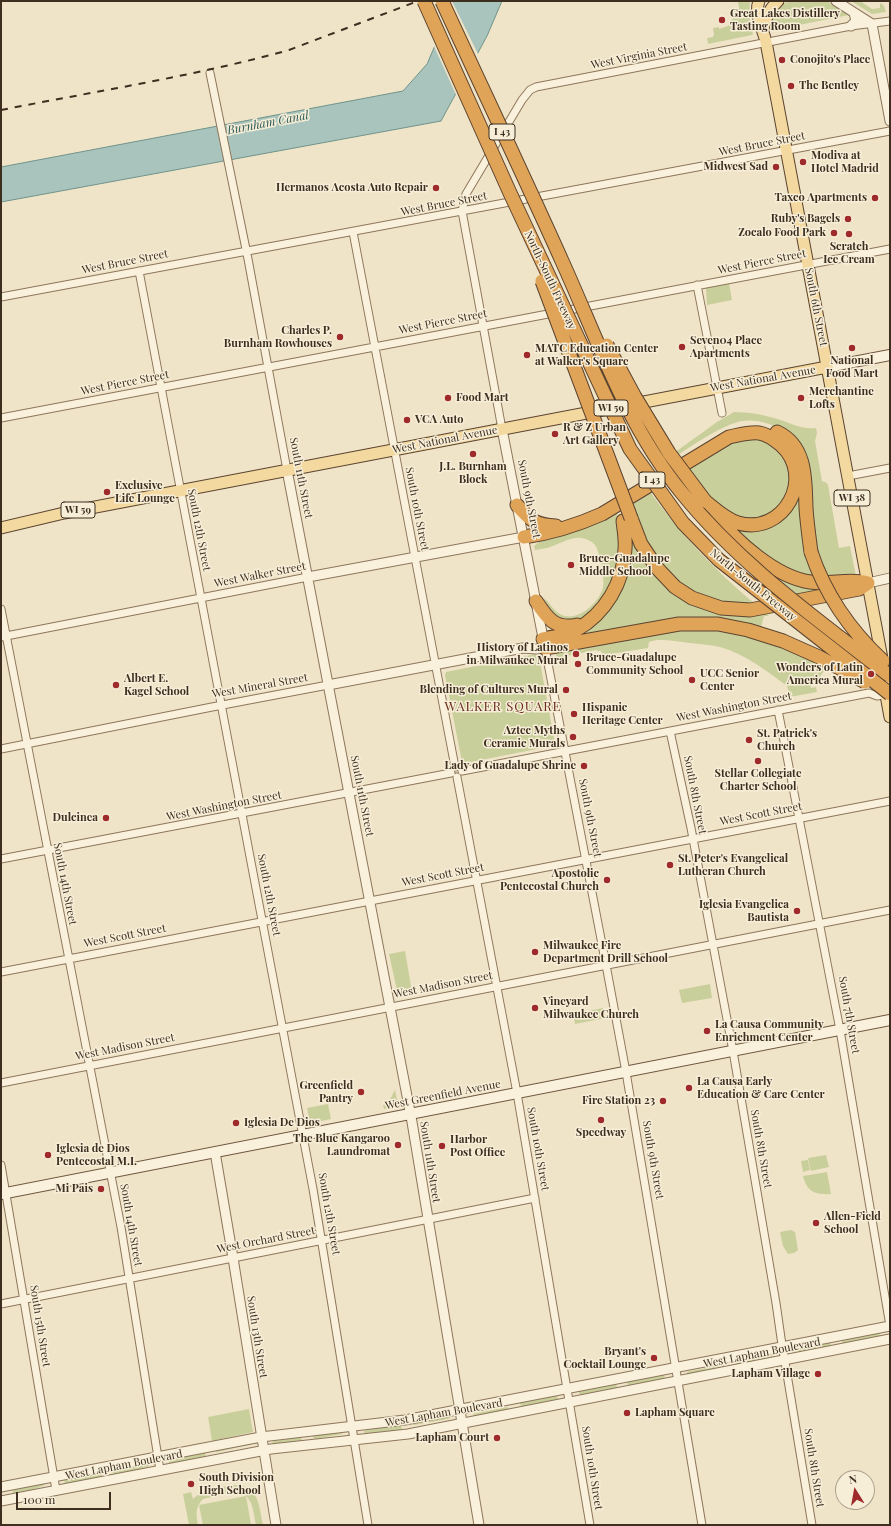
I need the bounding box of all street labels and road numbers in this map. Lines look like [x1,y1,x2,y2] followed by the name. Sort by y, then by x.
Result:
[590,40,688,72] street label: West Virginia Street
[489,124,515,140] road number: I 43
[718,129,806,159] street label: West Bruce Street
[400,189,488,219] street label: West Bruce Street
[521,229,579,331] street label: North-South Freeway
[81,247,169,277] street label: West Bruce Street
[717,247,807,277] street label: West Pierce Street
[802,267,830,347] street label: South 6th Street
[398,307,488,337] street label: West Pierce Street
[709,363,817,395] street label: West National Avenue
[80,368,170,398] street label: West Pierce Street
[594,400,628,416] road number: WI 59
[391,423,499,457] street label: West National Avenue
[287,436,315,520] street label: South 11th Street
[515,459,543,539] street label: South 9th Street
[402,466,432,552] street label: South 10th Street
[639,472,665,488] road number: I 43
[185,488,213,572] street label: South 12th Street
[834,490,870,506] road number: WI 38
[61,502,95,518] road number: WI 59
[707,546,799,624] street label: North-South Freeway
[213,560,307,590] street label: West Walker Street
[211,671,309,701] street label: West Mineral Street
[675,689,793,725] street label: West Washington Street
[348,754,376,838] street label: South 11th Street
[681,755,709,835] street label: South 8th Street
[576,778,604,858] street label: South 9th Street
[165,788,283,824] street label: West Washington Street
[719,800,803,828] street label: West Scott Street
[51,842,79,926] street label: South 14th Street
[255,853,283,937] street label: South 12th Street
[401,861,485,889] street label: West Scott Street
[83,922,167,950] street label: West Scott Street
[392,969,494,1001] street label: West Madison Street
[836,975,862,1055] street label: South 7th Street
[74,1031,176,1063] street label: West Madison Street
[384,1077,502,1113] street label: West Greenfield Avenue
[524,1106,552,1192] street label: South 10th Street
[748,1109,774,1189] street label: South 8th Street
[417,1120,443,1204] street label: South 11th Street
[640,1120,666,1200] street label: South 9th Street
[315,1172,343,1256] street label: South 12th Street
[117,1183,145,1267] street label: South 14th Street
[216,1224,316,1256] street label: West Orchard Street
[27,1284,53,1368] street label: South 15th Street
[244,1295,270,1379] street label: South 13th Street
[702,1335,822,1371] street label: West Lapham Boulevard
[384,1396,504,1430] street label: West Lapham Boulevard
[579,1425,605,1511] street label: South 10th Street
[801,1428,827,1508] street label: South 8th Street
[64,1447,184,1483] street label: West Lapham Boulevard

